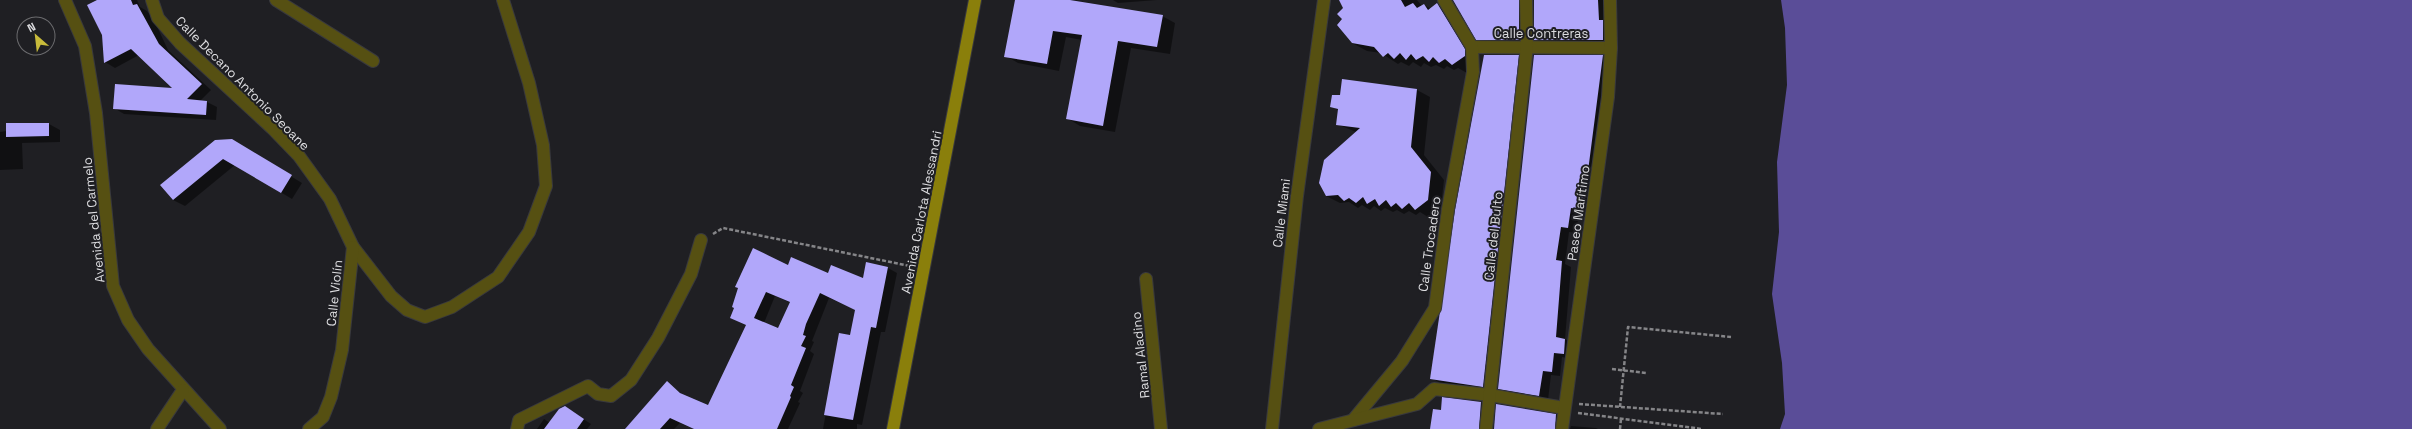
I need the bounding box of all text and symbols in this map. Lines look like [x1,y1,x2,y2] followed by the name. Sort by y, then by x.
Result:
[172,13,313,154] street label: Calle Decano Antonio Seoane
[16,16,56,56] north arrow
[25,19,38,35] text: N
[1494,25,1588,42] street label: Calle Contreras
[897,129,946,295] street label: Avenida Carlota Alessandri
[78,156,109,284] street label: Avenida del Carmelo
[1563,164,1594,262] street label: Paseo Marítimo
[1269,178,1294,249] street label: Calle Miami
[1480,191,1507,281] street label: Calle del Bulto
[1414,195,1445,293] street label: Calle Trocadero
[323,259,346,327] street label: Calle Violín
[1128,311,1153,399] street label: Ramal Aladino

